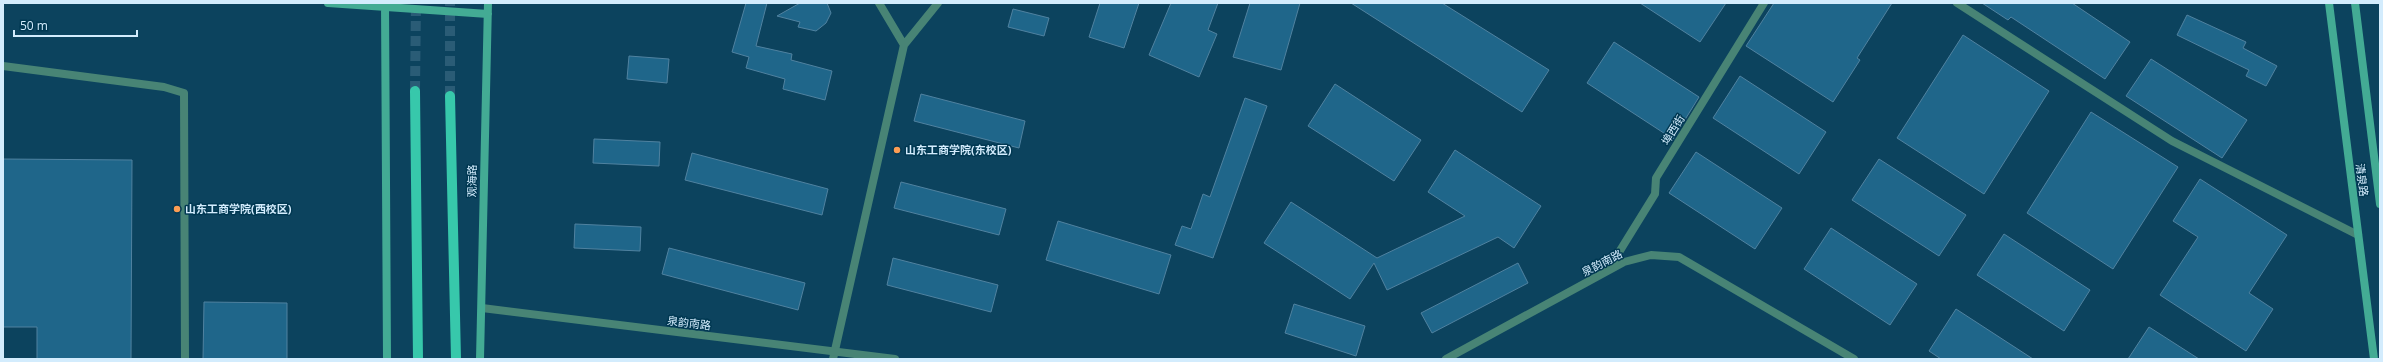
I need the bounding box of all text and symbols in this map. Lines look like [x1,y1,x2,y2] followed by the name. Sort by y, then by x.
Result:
[14,12,137,38] scale bar
[20,17,48,34] text: 50 m
[1657,112,1688,148] street label: 埠西街
[905,142,1012,157] place label: 山东工商学院(东校区)
[892,145,902,155] marker: 山东工商学院(东校区)
[2353,163,2372,197] street label: 清泉路
[464,164,479,198] street label: 观海路
[185,201,292,216] place label: 山东工商学院(西校区)
[172,204,182,214] marker: 山东工商学院(西校区)
[1579,246,1625,279] street label: 泉韵南路
[666,312,712,333] street label: 泉韵南路

